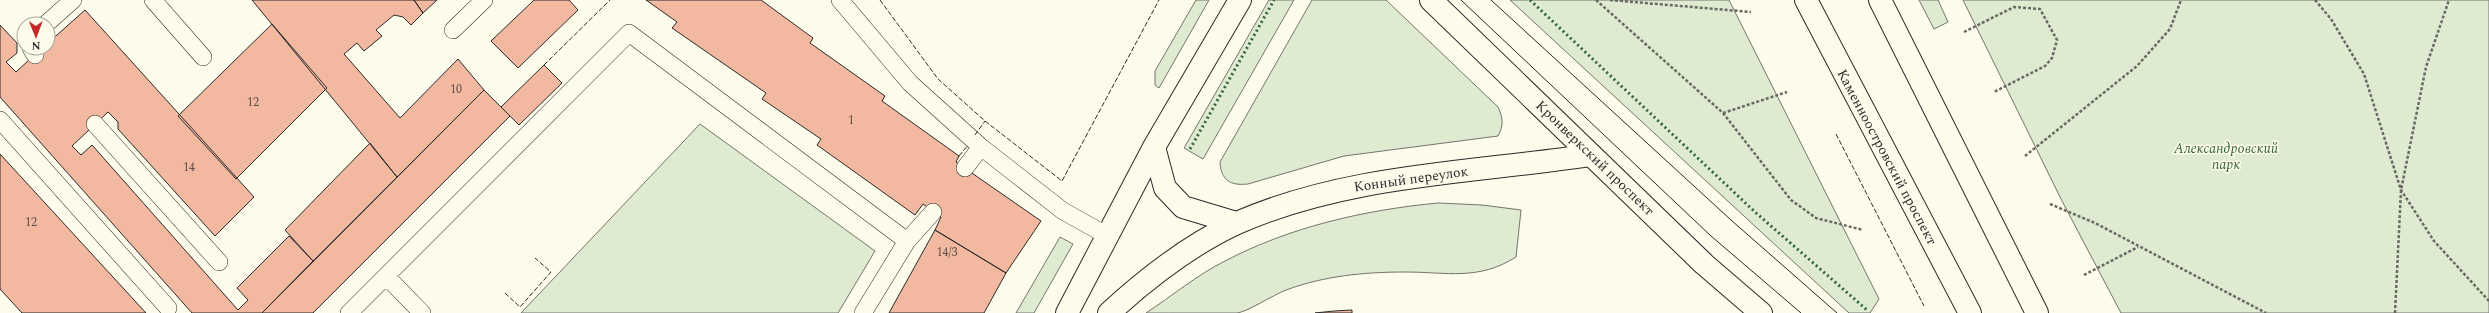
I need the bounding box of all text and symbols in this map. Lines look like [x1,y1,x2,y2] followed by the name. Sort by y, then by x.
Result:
[16,16,56,56] north arrow
[32,37,41,54] text: N
[1832,65,1942,249] street label: Каменноостровский проспект
[450,80,462,99] house number: 10
[247,93,259,112] house number: 12
[1531,96,1659,221] street label: Кронверкский проспект
[848,111,854,130] house number: 1
[2173,138,2279,175] park label: Александровский парк
[183,158,195,177] house number: 14
[1352,161,1470,197] street label: Конный переулок
[25,213,37,232] house number: 12
[936,243,958,262] house number: 14/3

